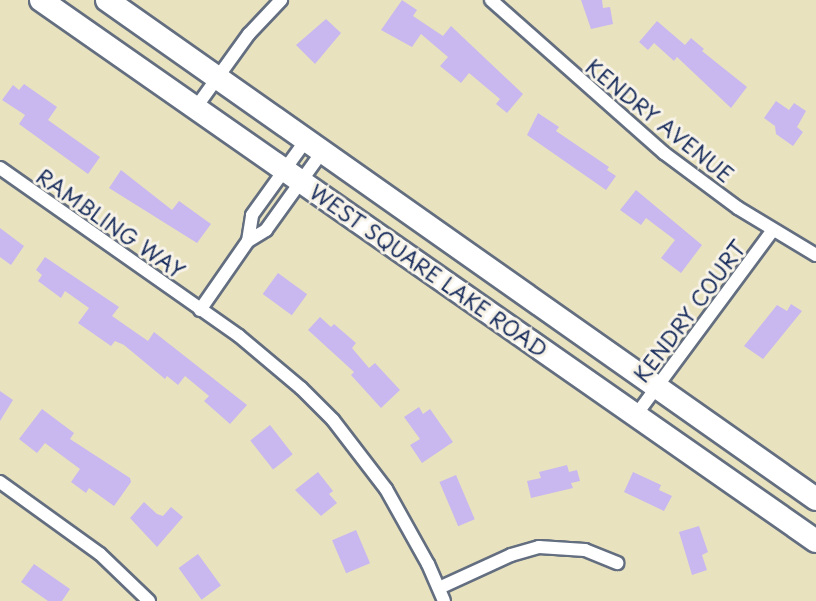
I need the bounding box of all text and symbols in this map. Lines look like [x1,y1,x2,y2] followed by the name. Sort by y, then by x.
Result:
[581,53,739,187] street label: KENDRY AVENUE
[32,162,190,284] street label: RAMBLING WAY
[302,176,556,364] street label: WEST SQUARE LAKE ROAD
[627,235,751,387] street label: KENDRY COURT

